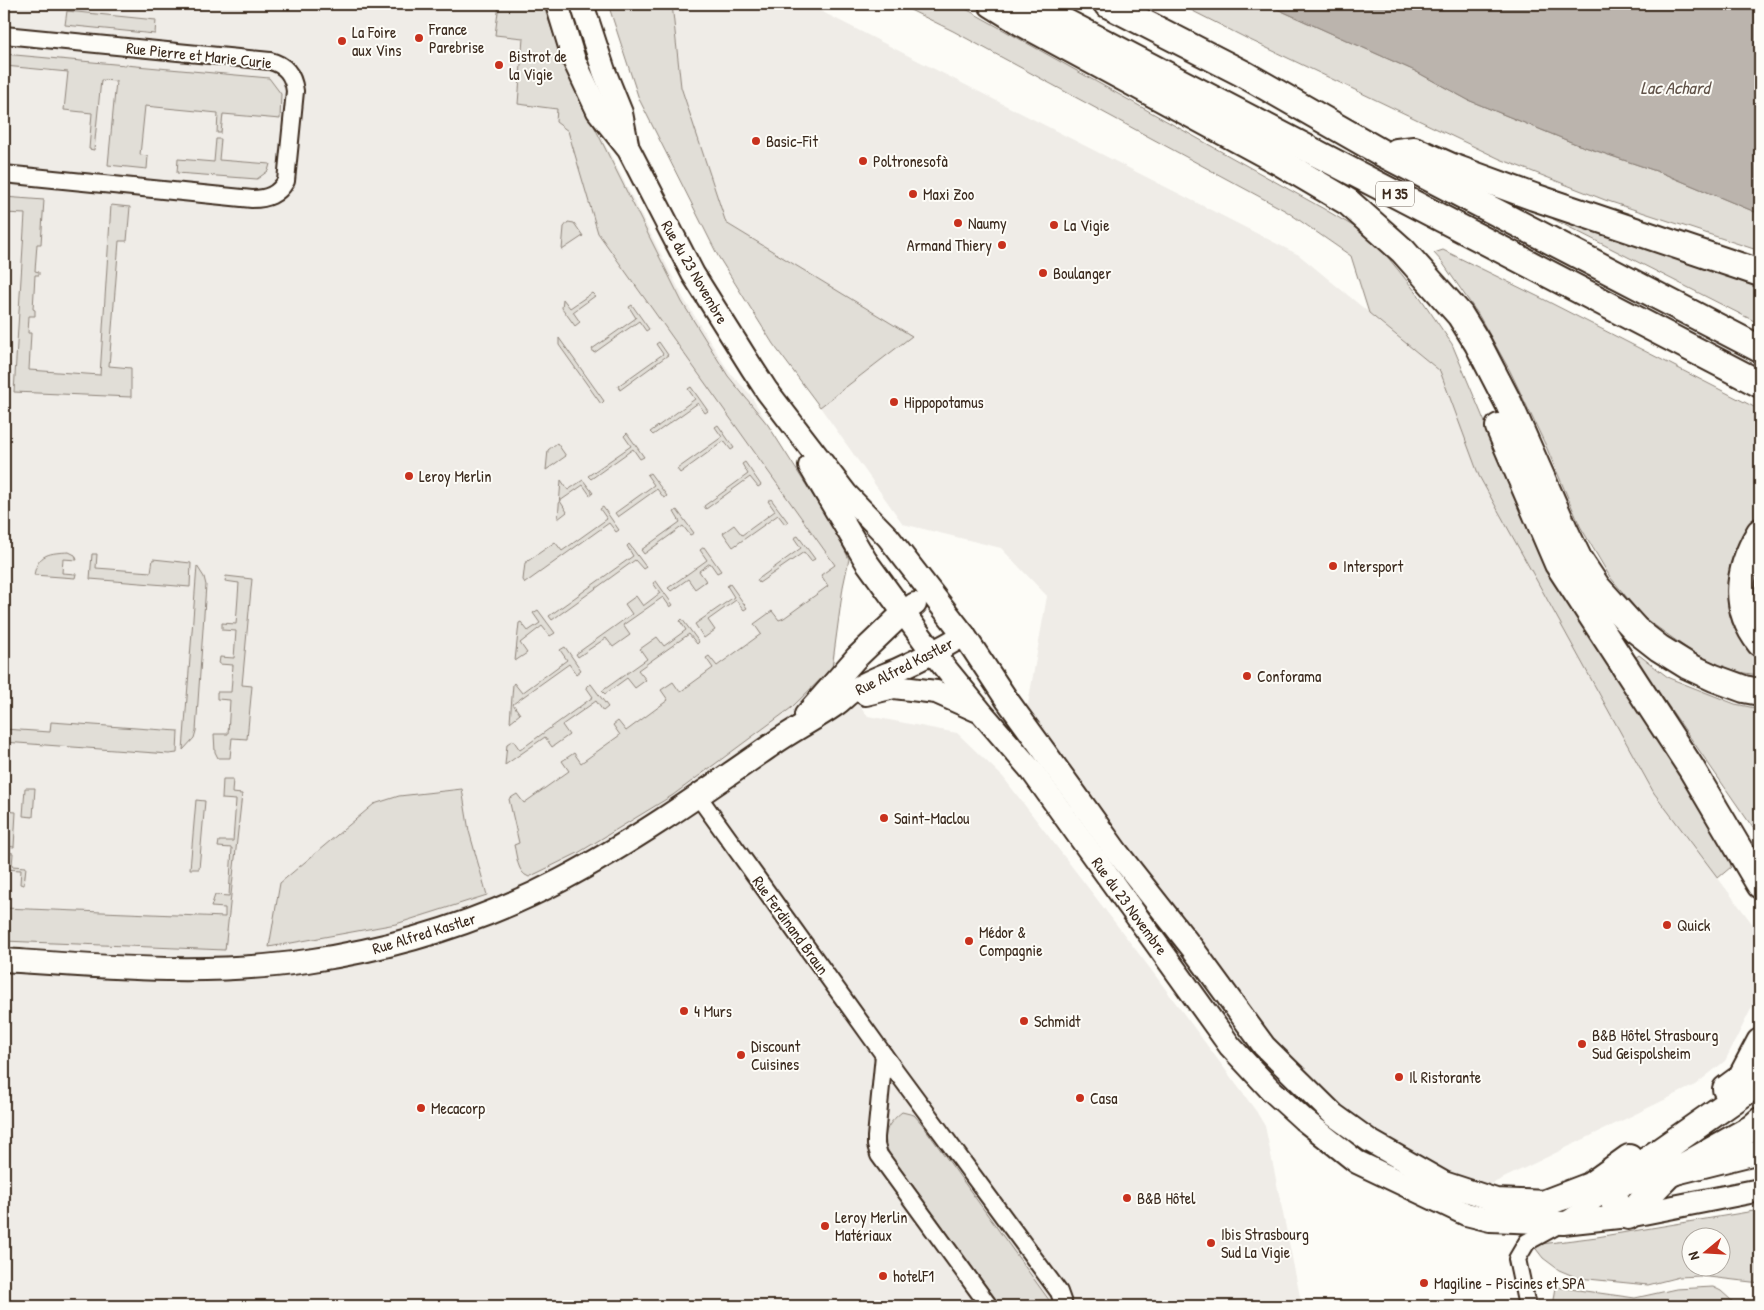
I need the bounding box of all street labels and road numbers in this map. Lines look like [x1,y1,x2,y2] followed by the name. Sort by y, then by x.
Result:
[125,36,273,74] street label: Rue Pierre et Marie Curie
[1376,182,1414,206] road number: M 35
[656,216,734,328] street label: Rue du 23 Novembre
[851,632,957,700] street label: Rue Alfred Kastler
[1087,853,1173,960] street label: Rue du 23 Novembre
[748,871,834,979] street label: Rue Ferdinand Braun
[370,907,478,959] street label: Rue Alfred Kastler

